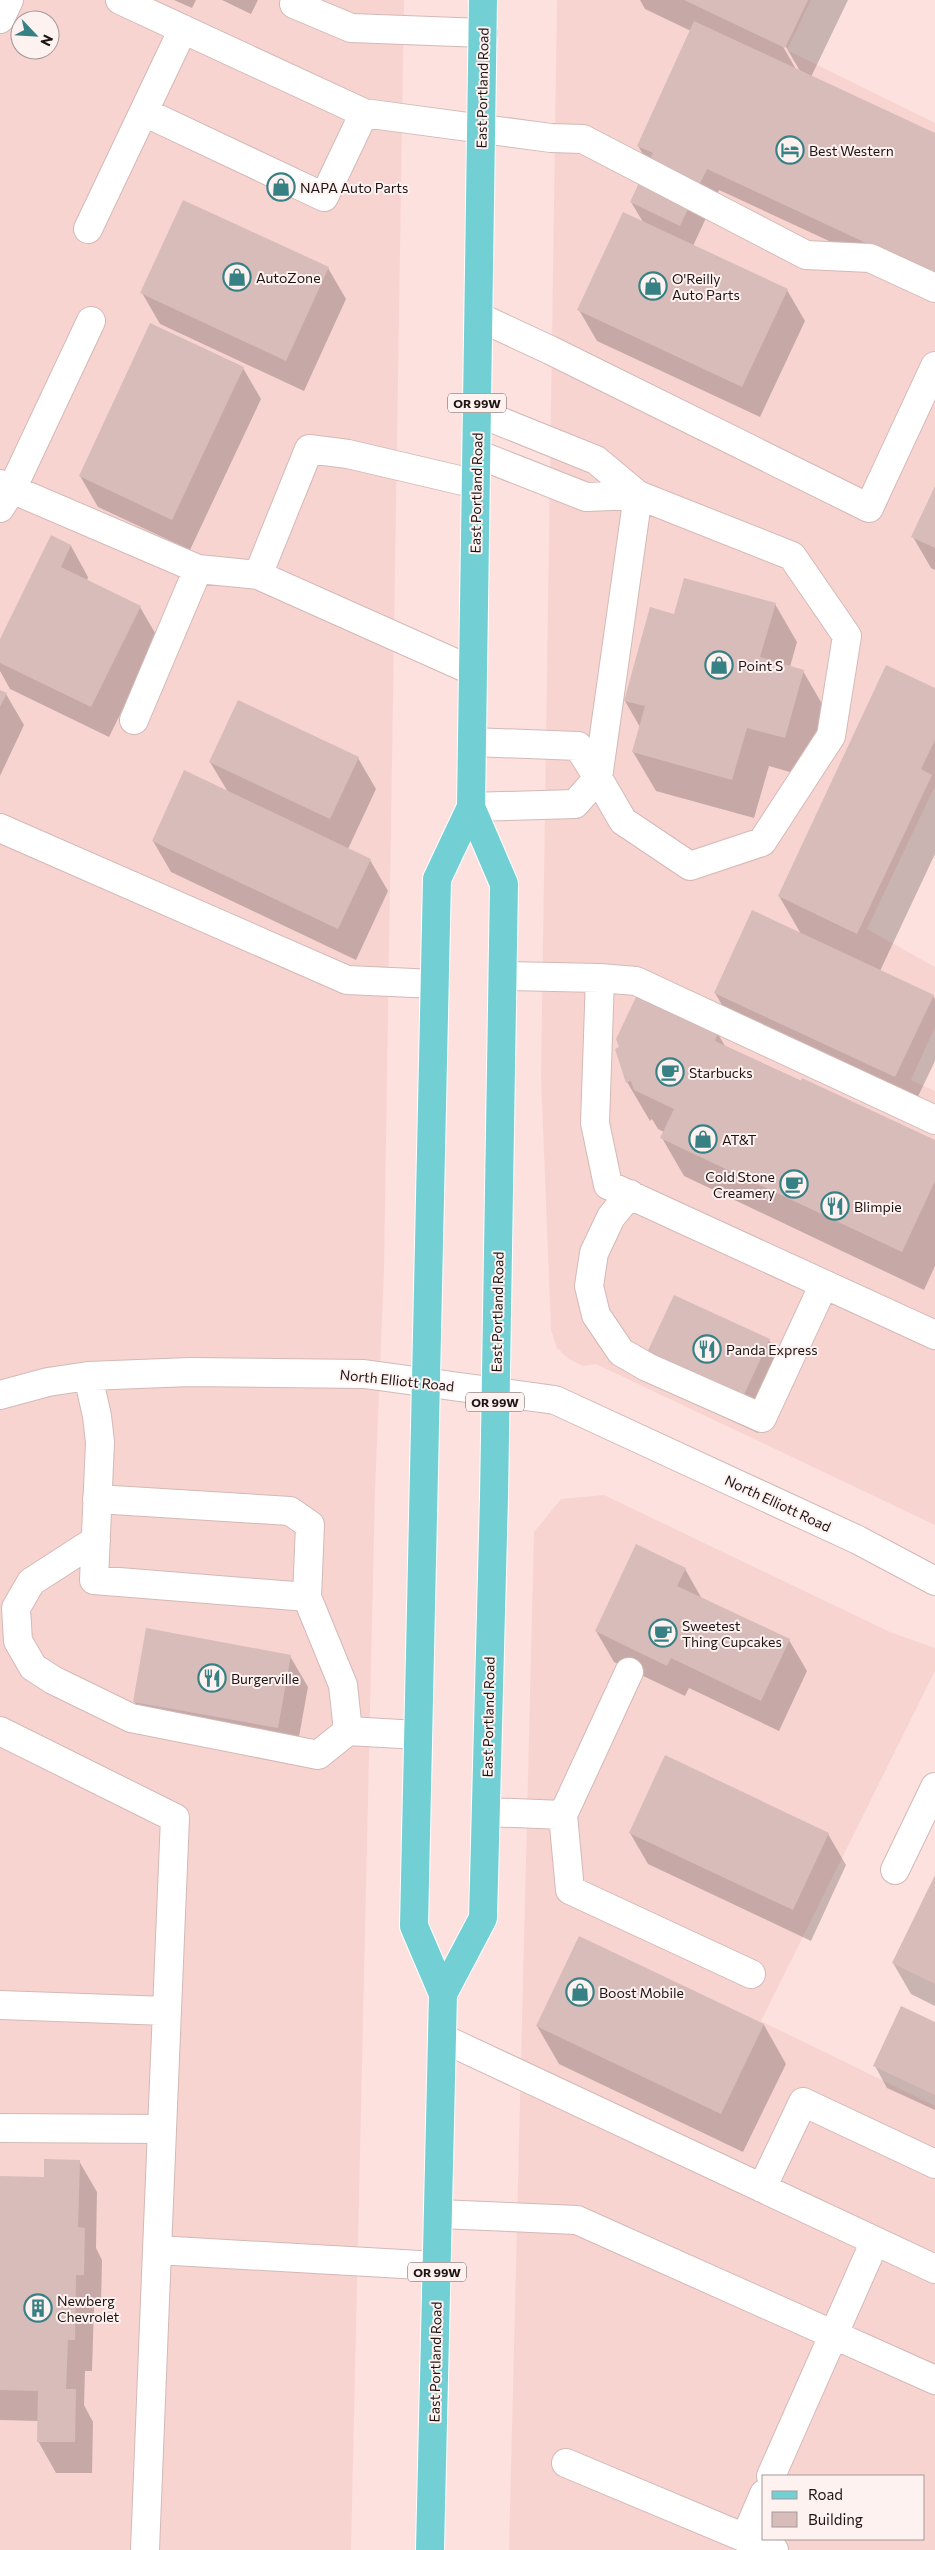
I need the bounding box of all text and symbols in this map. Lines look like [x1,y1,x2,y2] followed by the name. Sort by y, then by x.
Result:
[10,10,60,60] north arrow
[472,27,492,149] street label: East Portland Road
[37,32,57,49] text: N
[775,135,805,165] hotel icon: Best Western
[809,142,894,159] place label: Best Western
[266,172,296,202] shop icon: NAPA Auto Parts
[300,179,408,196] place label: NAPA Auto Parts
[222,262,252,292] shop icon: AutoZone
[256,269,321,286] place label: AutoZone
[672,270,740,303] place label: O'Reilly Auto Parts
[638,271,668,301] shop icon: O'Reilly Auto Parts
[448,393,506,412] road number: OR 99W
[466,432,486,554] street label: East Portland Road
[704,650,734,680] shop icon: Point S
[738,657,783,674] place label: Point S
[655,1057,685,1087] cafe icon: Starbucks
[689,1064,753,1081] place label: Starbucks
[688,1124,718,1154] shop icon: AT&T
[722,1131,756,1148] place label: AT&T
[705,1168,775,1201] place label: Cold Stone Creamery
[779,1169,809,1199] cafe icon: Cold Stone Creamery
[820,1191,850,1221] restaurant icon: Blimpie
[854,1198,902,1215] place label: Blimpie
[487,1251,507,1373] street label: East Portland Road
[692,1334,722,1364] restaurant icon: Panda Express
[726,1341,818,1358] place label: Panda Express
[339,1366,455,1394] street label: North Elliott Road
[466,1392,524,1411] road number: OR 99W
[722,1471,834,1535] street label: North Elliott Road
[682,1617,782,1650] place label: Sweetest Thing Cupcakes
[648,1618,678,1648] cafe icon: Sweetest Thing Cupcakes
[478,1656,498,1778] street label: East Portland Road
[197,1663,227,1693] restaurant icon: Burgerville
[231,1670,299,1687] place label: Burgerville
[565,1977,595,2007] shop icon: Boost Mobile
[599,1984,684,2001] place label: Boost Mobile
[408,2262,466,2282] road number: OR 99W
[57,2292,120,2325] place label: Newberg Chevrolet
[23,2293,53,2323] building icon: Newberg Chevrolet
[425,2301,445,2423] street label: East Portland Road
[762,2475,925,2540] legend
[808,2485,843,2503] text: Road
[808,2510,863,2528] text: Building

